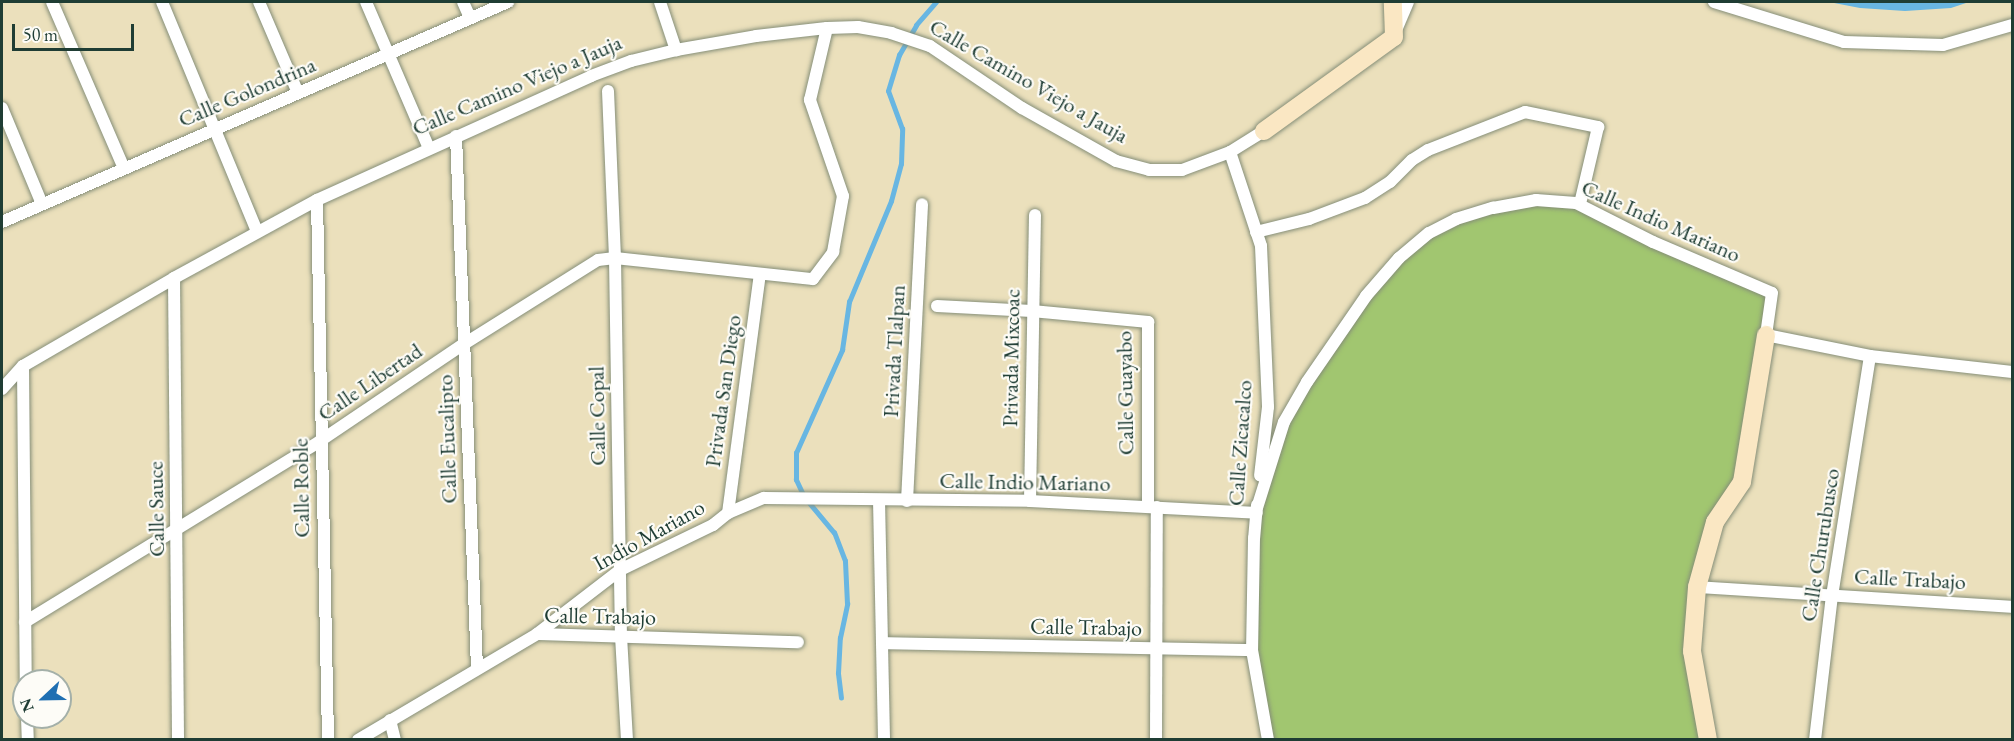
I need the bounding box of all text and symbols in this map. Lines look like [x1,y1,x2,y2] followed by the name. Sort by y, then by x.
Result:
[15,12,136,50] scale bar
[925,13,1133,149] street label: Calle Camino Viejo a Jauja
[23,23,58,46] text: 50 m
[408,29,626,141] street label: Calle Camino Viejo a Jauja
[174,51,320,133] street label: Calle Golondrina
[1578,174,1744,268] street label: Calle Indio Mariano
[877,284,911,418] street label: Privada Tlalpan
[997,289,1025,427] street label: Privada Mixcoac
[699,313,747,469] street label: Privada San Diego
[1111,331,1139,455] street label: Calle Guayabo
[313,337,427,427] street label: Calle Libertad
[583,366,611,466] street label: Calle Copal
[432,374,462,504] street label: Calle Eucalipto
[1222,379,1258,507] street label: Calle Zicacalco
[287,438,315,538] street label: Calle Roble
[142,461,170,557] street label: Calle Sauce
[1795,466,1845,624] street label: Calle Churubusco
[939,467,1111,497] street label: Calle Indio Mariano
[589,494,709,576] street label: Indio Mariano
[1853,563,1967,595] street label: Calle Trabajo
[544,602,656,630] street label: Calle Trabajo
[1030,613,1142,641] street label: Calle Trabajo
[12,669,72,729] north arrow
[15,695,39,715] text: N

